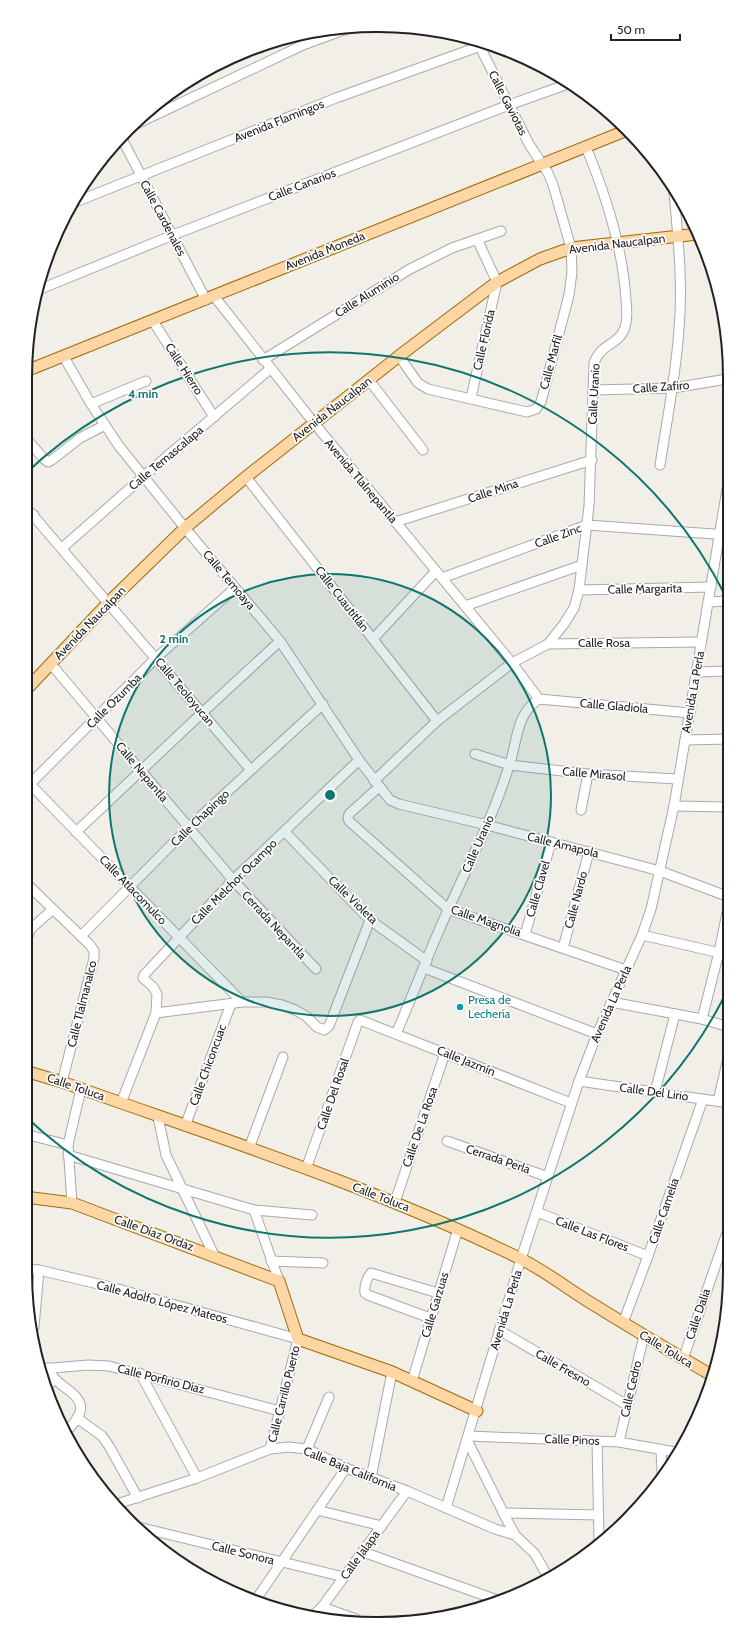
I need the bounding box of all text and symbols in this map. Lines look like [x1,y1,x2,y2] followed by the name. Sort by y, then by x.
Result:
[611,16,680,42] scale bar
[617,22,645,37] text: 50 m
[486,68,531,138] street label: Calle Gaviotas
[232,96,326,145] street label: Avenida Flamingos
[266,165,338,204] street label: Calle Canarios
[137,177,190,258] street label: Calle Cardenales
[283,228,367,273] street label: Avenida Moneda
[568,230,666,257] street label: Avenida Naucalpan
[332,269,402,320] street label: Calle Aluminio
[469,308,498,372] street label: Calle Florida
[536,333,565,391] street label: Calle Marfil
[162,340,207,398] street label: Calle Hierro
[584,363,603,425] street label: Calle Uranio
[289,373,375,444] street label: Avenida Naucalpan
[632,377,690,396] street label: Calle Zafiro
[128,386,158,401] text: 4 min
[125,422,206,493] street label: Calle Temascalapa
[322,435,401,526] street label: Avenida Tlalnepantla
[466,475,520,506] street label: Calle Mina
[532,520,584,551] street label: Calle Zinc
[200,547,259,613] street label: Calle Temoaya
[312,563,373,635] street label: Calle Cuautitlán
[608,580,683,597] street label: Calle Margarita
[51,582,129,663] street label: Avenida Naucalpan
[160,631,188,646] text: 2 min
[578,635,630,650] street label: Calle Rosa
[678,650,707,734] street label: Avenida La Perla
[152,654,219,729] street label: Calle Teoloyucan
[83,670,144,731] street label: Calle Ozumba
[579,695,649,716] street label: Calle Gladiola
[113,739,172,805] street label: Calle Nepantla
[562,763,627,784] street label: Calle Mirasol
[167,786,232,849] street label: Calle Chapingo
[323,788,337,802] centre of rings
[458,812,497,875] street label: Calle Uranio
[526,828,601,861] street label: Calle Amapola
[188,835,280,928] street label: Calle Melchor Ocampo
[96,852,171,928] street label: Calle Atlacomulco
[522,859,553,919] street label: Calle Clavel
[561,869,590,930] street label: Calle Nardo
[325,872,382,927] street label: Calle Violeta
[239,887,310,962] street label: Cerrada Nepantla
[449,901,524,940] street label: Calle Magnolia
[63,959,100,1049] street label: Calle Tlalmanalco
[587,963,634,1045] street label: Avenida La Perla
[468,992,511,1021] place label: Presa de Lechería
[455,1002,465,1012] marker: Presa de Lechería
[186,1022,229,1108] street label: Calle Chiconcuac
[435,1042,498,1079] street label: Calle Jazmín
[313,1056,352,1132] street label: Calle Del Rosal
[45,1070,107,1103] street label: Calle Toluca
[619,1079,690,1104] street label: Calle Del Lirio
[399,1085,440,1169] street label: Calle De La Rosa
[464,1141,532,1177] street label: Cerrada Perla
[645,1176,682,1246] street label: Calle Camelia
[350,1179,412,1214] street label: Calle Toluca
[112,1211,196,1254] street label: Calle Díaz Ordaz
[553,1213,631,1254] street label: Calle Las Flores
[486,1268,525,1352] street label: Avenida La Perla
[417,1270,452,1340] street label: Calle Garzuas
[95,1277,229,1326] street label: Calle Adolfo López Mateos
[682,1286,713,1341] street label: Calle Dalia
[637,1327,696,1371] street label: Calle Toluca
[264,1343,303,1444] street label: Calle Carrillo Puerto
[533,1346,594,1390] street label: Calle Fresno
[617,1359,644,1419] street label: Calle Cedro
[116,1360,207,1397] street label: Calle Porfirio Díaz
[544,1431,600,1448] street label: Calle Pinos
[301,1443,399,1494] street label: Calle Baja California
[337,1527,383,1582] street label: Calle Jalapa
[210,1537,276,1568] street label: Calle Sonora

